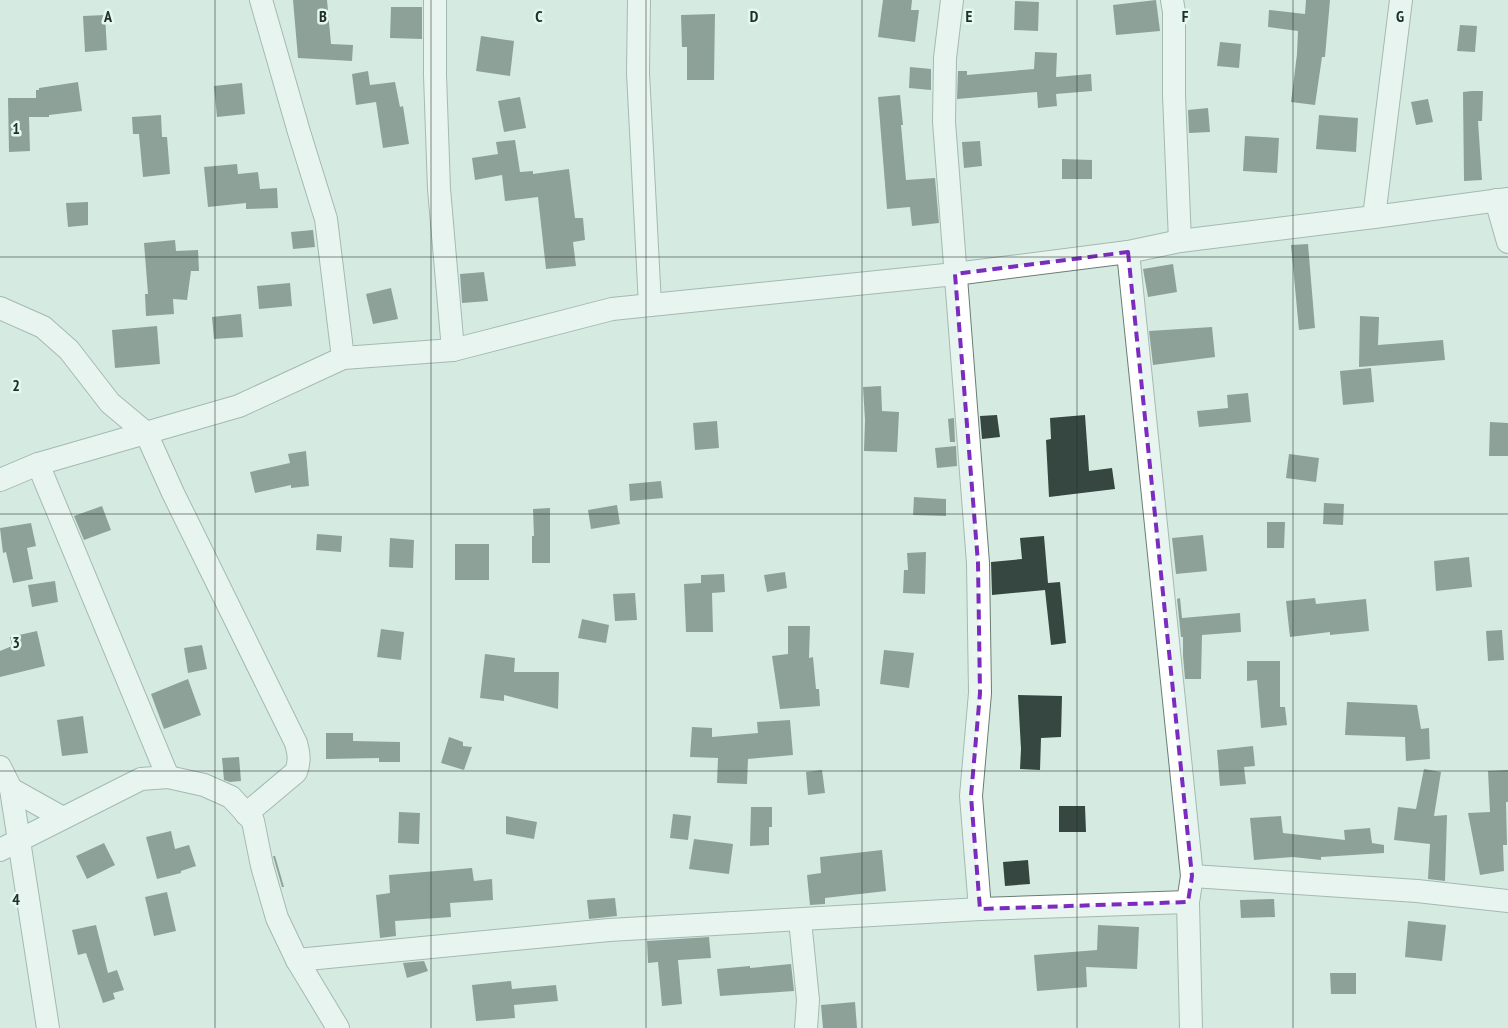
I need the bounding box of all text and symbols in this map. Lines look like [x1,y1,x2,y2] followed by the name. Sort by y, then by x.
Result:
[103,6,113,26] text: A
[319,6,327,26] text: B
[535,6,543,26] text: C
[750,6,759,26] text: D
[966,6,973,26] text: E
[1182,6,1189,26] text: F
[1396,6,1404,26] text: G
[12,118,20,138] text: 1
[12,375,20,395] text: 2
[12,632,20,652] text: 3
[12,889,20,909] text: 4

